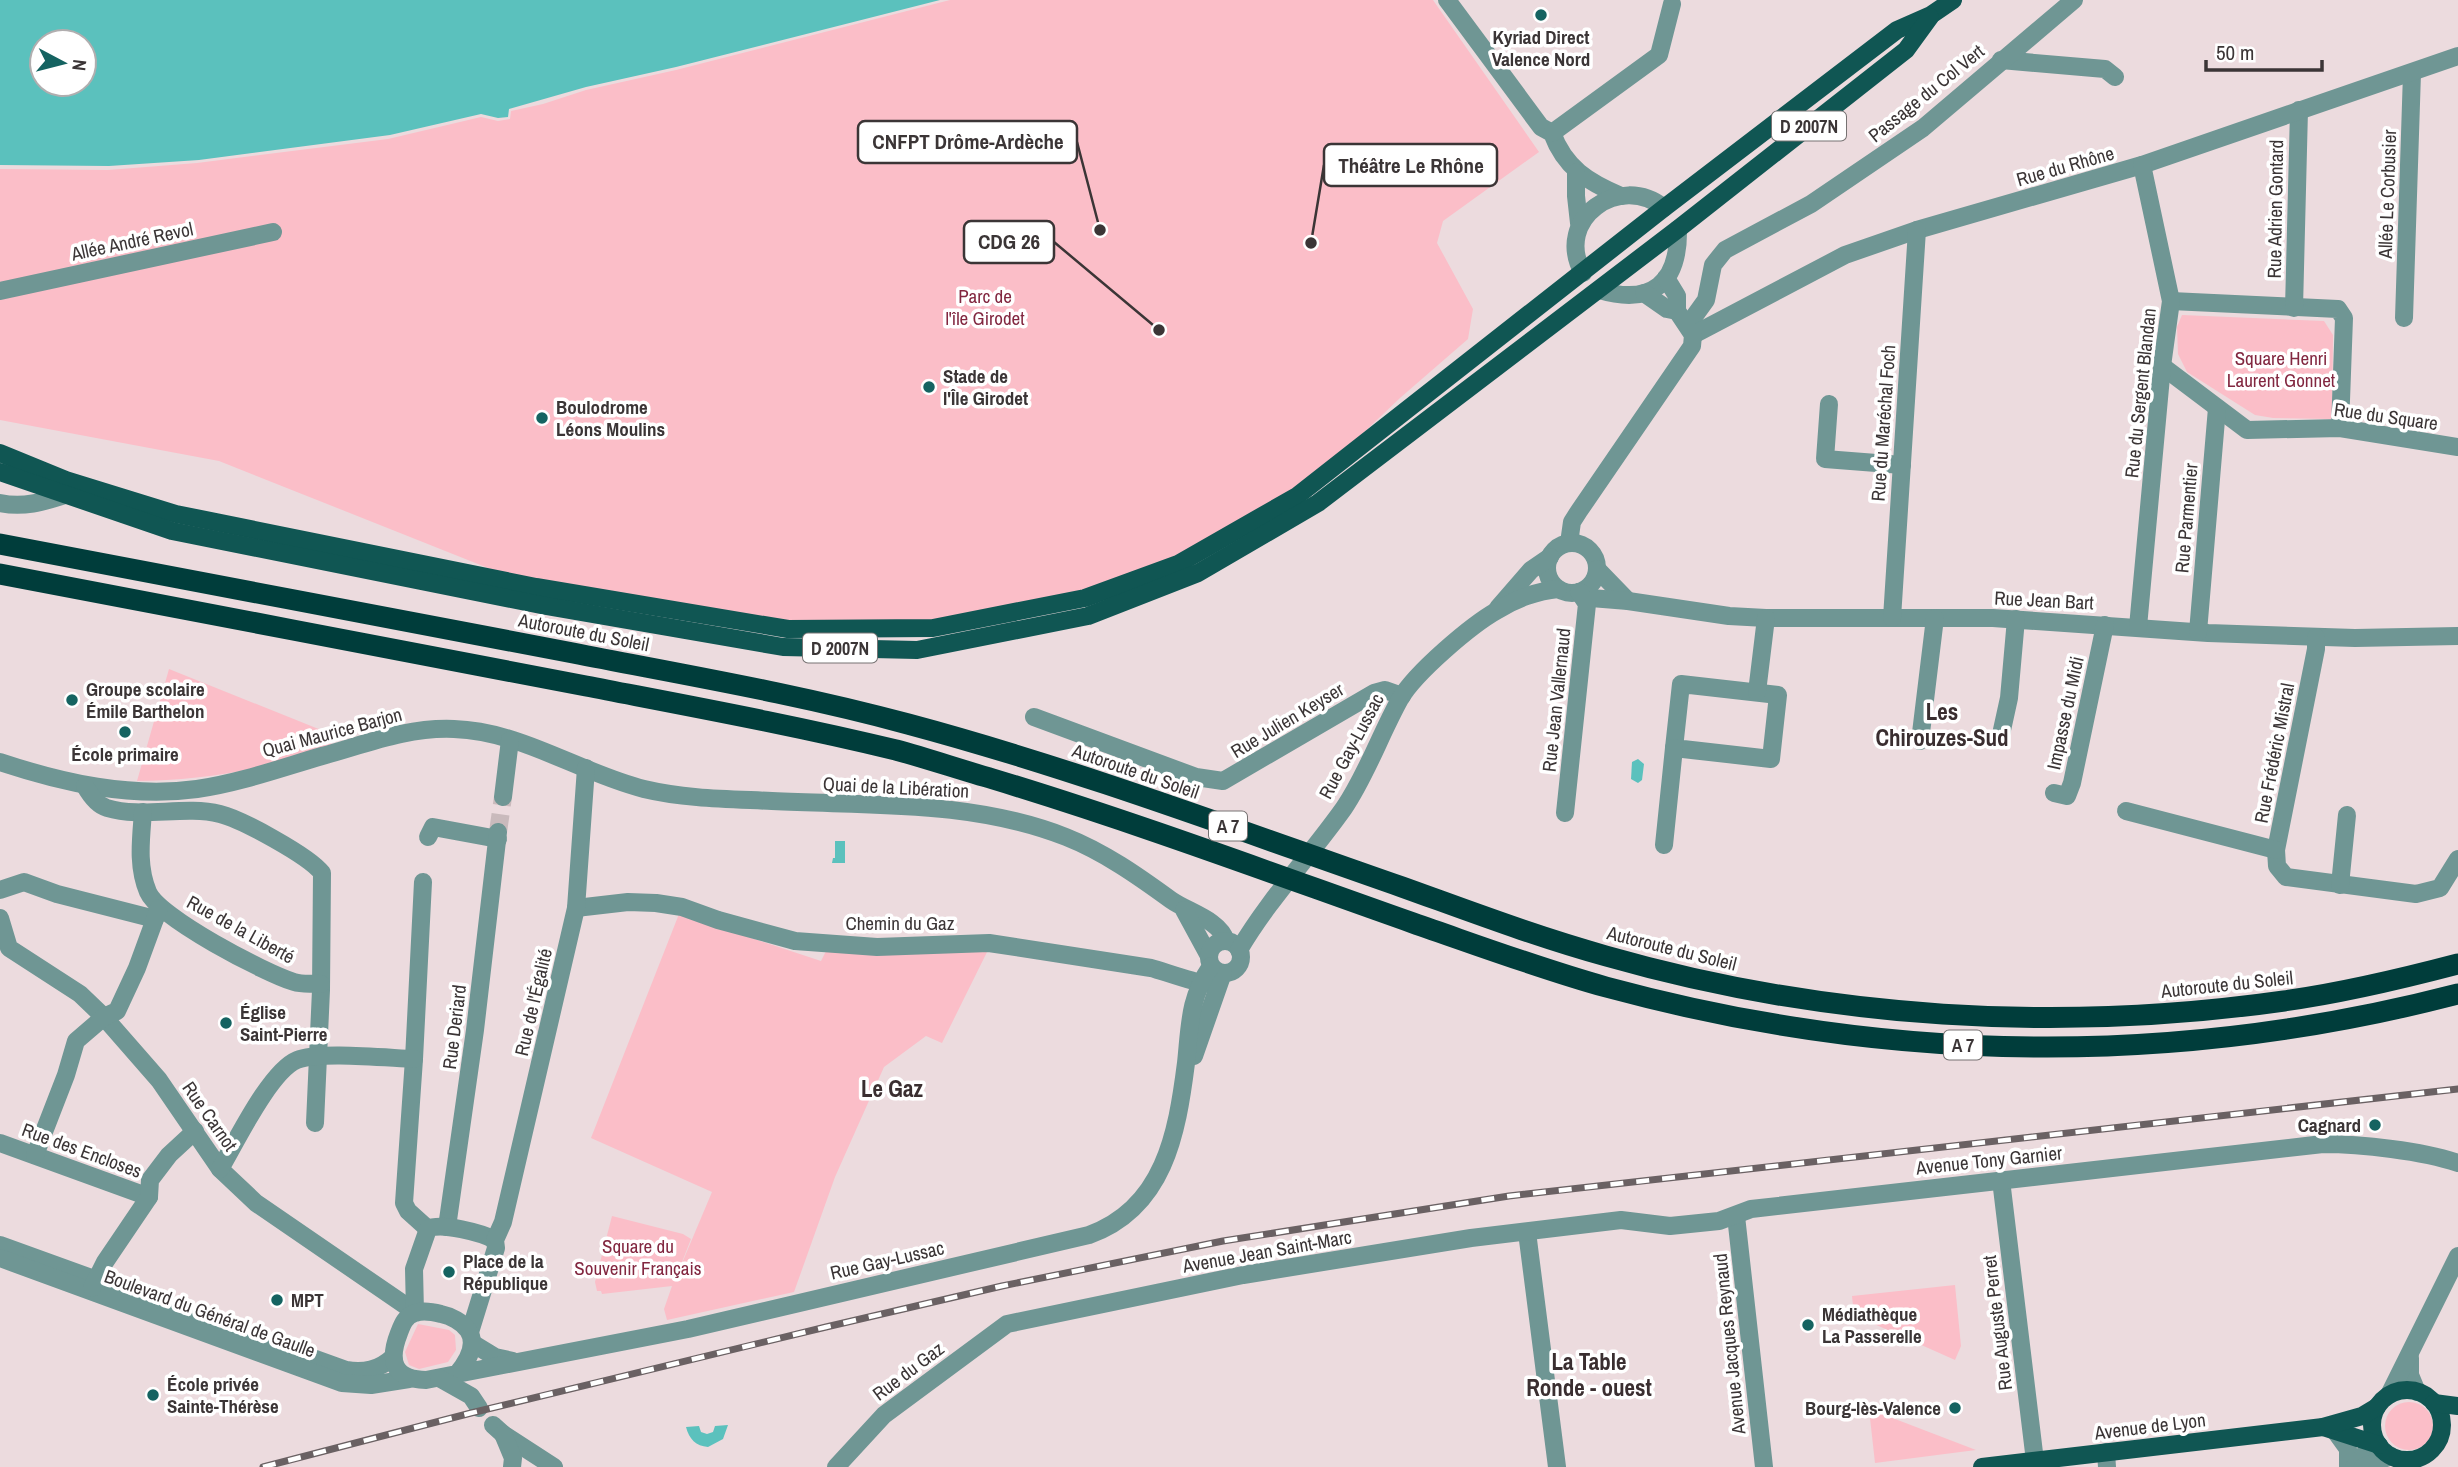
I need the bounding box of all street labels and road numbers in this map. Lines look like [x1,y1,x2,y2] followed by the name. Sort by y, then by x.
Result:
[1863,38,1990,148] street label: Passage du Col Vert
[1772,112,1846,140] road number: D 2007N
[2372,128,2402,260] street label: Allée Le Corbusier
[2261,139,2289,279] street label: Rue Adrien Gontard
[2013,140,2117,192] street label: Rue du Rhône
[68,215,195,267] street label: Allée André Revol
[2118,307,2162,479] street label: Rue du Sergent Blandan
[1865,344,1901,502] street label: Rue du Maréchal Foch
[2332,396,2440,436] street label: Rue du Square
[2168,461,2204,574] street label: Rue Parmentier
[1994,584,2095,616] street label: Rue Jean Bart
[515,606,652,657] street label: Autoroute du Soleil
[1536,627,1576,773] street label: Rue Jean Vallernaud
[803,634,877,662] road number: D 2007N
[2040,654,2090,772] street label: Impasse du Midi
[1226,676,1349,764] street label: Rue Julien Keyser
[2248,681,2300,825] street label: Rue Frédéric Mistral
[1312,688,1390,803] street label: Rue Gay-Lussac
[259,701,405,763] street label: Quai Maurice Barjon
[1068,737,1203,805] street label: Autoroute du Soleil
[822,770,970,804] street label: Quai de la Libération
[1209,812,1247,840] road number: A 7
[182,889,300,969] street label: Rue de la Liberté
[845,910,955,936] street label: Chemin du Gaz
[1604,919,1739,977] street label: Autoroute du Soleil
[508,946,558,1058] street label: Rue de l'Égalité
[2159,964,2294,1004] street label: Autoroute du Soleil
[436,983,472,1071] street label: Rue Deriard
[1944,1030,1982,1060] road number: A 7
[177,1076,244,1157] street label: Rue Carnot
[19,1116,146,1184] street label: Rue des Encloses
[1914,1139,2064,1181] street label: Avenue Tony Garnier
[1179,1223,1354,1279] street label: Avenue Jean Saint-Marc
[828,1234,947,1286] street label: Rue Gay-Lussac
[1707,1252,1752,1437] street label: Avenue Jacques Reynaud
[1976,1253,2018,1392] street label: Rue Auguste Perret
[101,1263,319,1363] street label: Boulevard du Général de Gaulle
[867,1335,949,1406] street label: Rue du Gaz
[2092,1406,2207,1446] street label: Avenue de Lyon

